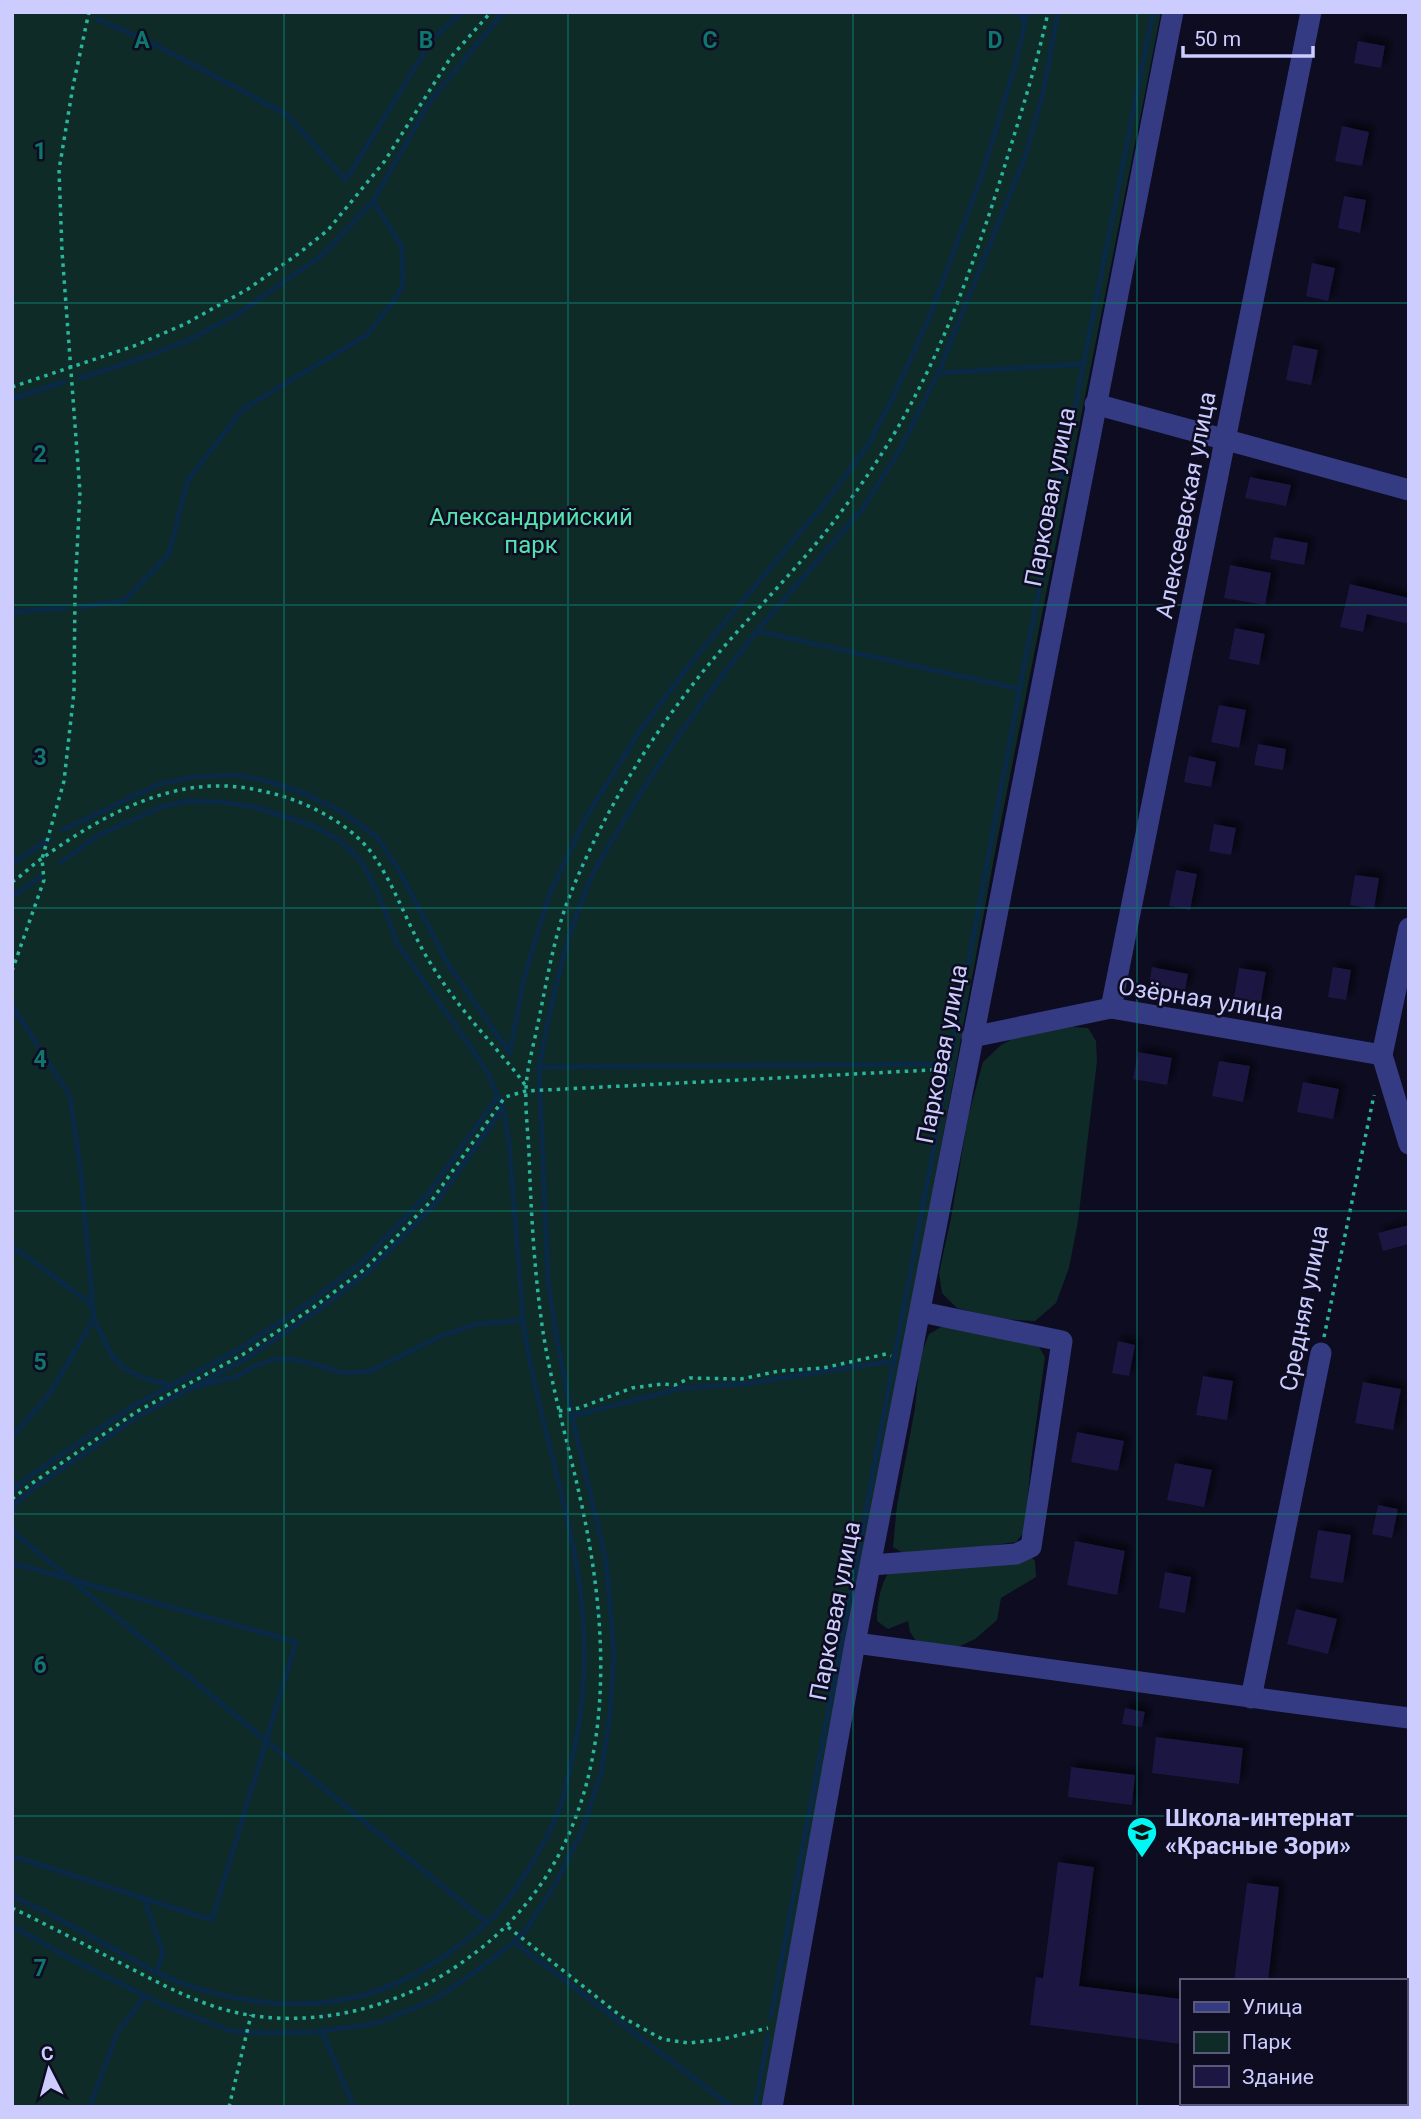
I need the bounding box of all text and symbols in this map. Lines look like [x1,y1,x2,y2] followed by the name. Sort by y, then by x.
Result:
[1183,14,1312,58] scale bar
[134,27,150,54] text: A
[419,27,433,54] text: B
[702,27,718,54] text: C
[988,27,1002,54] text: D
[1194,27,1241,51] text: 50 m
[33,138,47,165] text: 1
[1150,389,1222,621] street label: Алексеевская улица
[1019,405,1081,589] street label: Парковая улица
[33,441,47,468] text: 2
[429,503,633,559] park label: Александрийский парк
[33,744,47,771] text: 3
[911,962,973,1146] street label: Парковая улица
[1116,972,1286,1026] street label: Озёрная улица
[33,1046,47,1073] text: 4
[1274,1223,1334,1393] street label: Средняя улица
[33,1349,47,1376] text: 5
[804,1519,866,1703] street label: Парковая улица
[33,1652,47,1679] text: 6
[1165,1804,1354,1860] place label: Школа-интернат «Красные Зори»
[1125,1815,1159,1859] school or university icon: Школа-интернат «Красные Зори»
[33,1955,47,1982] text: 7
[1180,1979,1407,2105] legend
[1242,1995,1303,2019] text: Улица
[1242,2030,1292,2054] text: Парк
[14,2035,84,2105] north arrow
[40,2042,55,2066] text: С
[1242,2065,1314,2089] text: Здание

